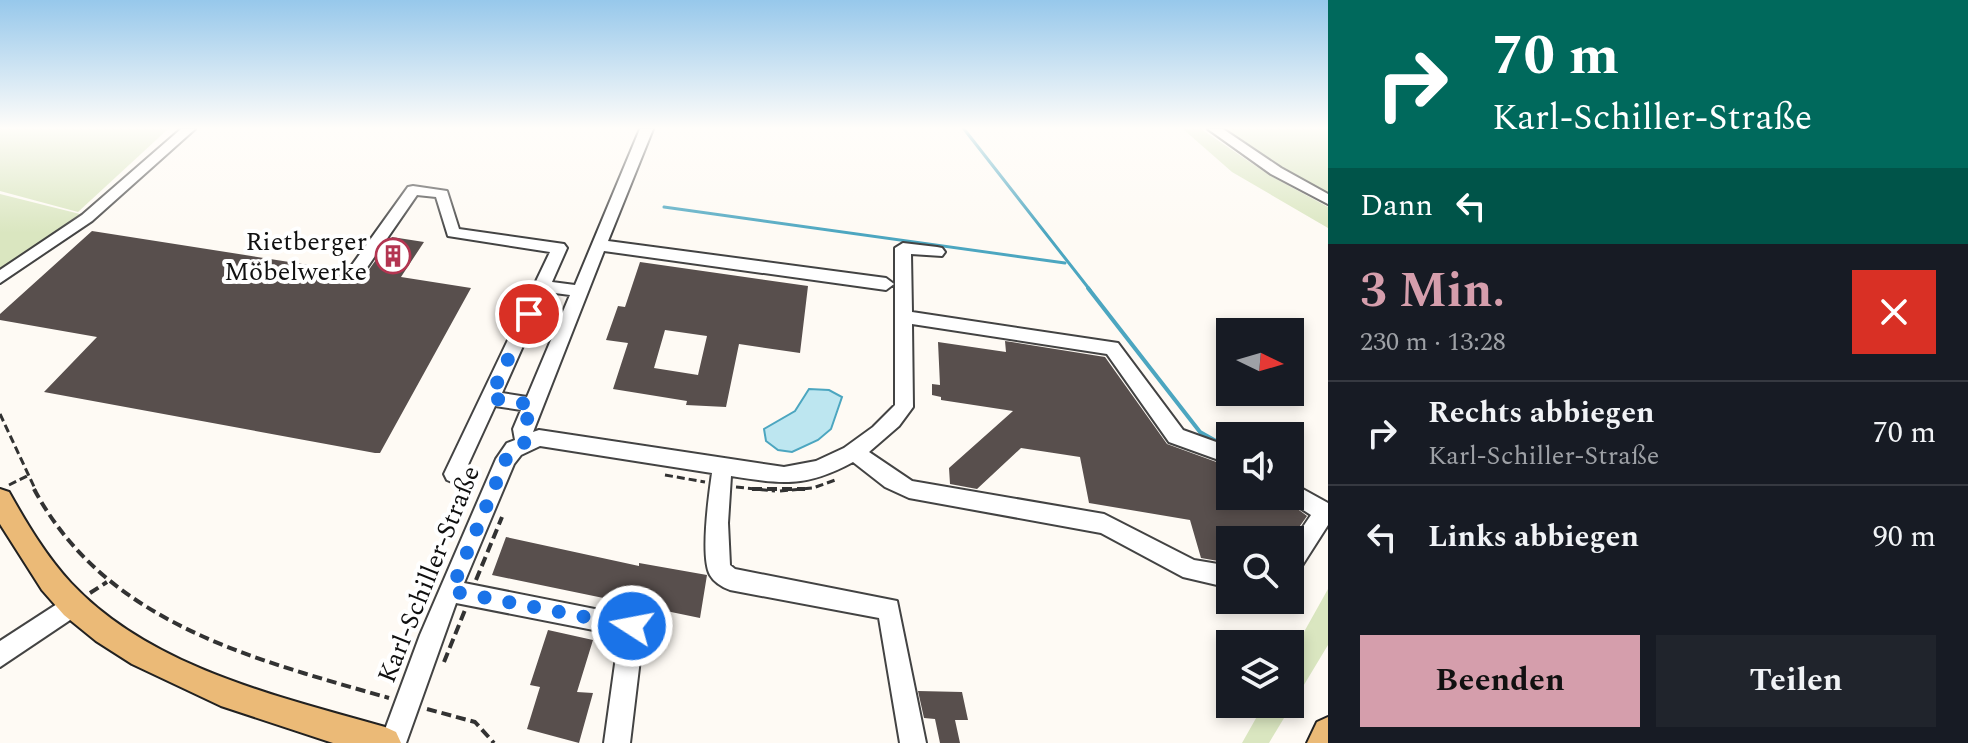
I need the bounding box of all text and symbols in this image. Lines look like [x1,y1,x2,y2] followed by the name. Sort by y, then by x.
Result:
[1492,14,1619,99] text: 70 m
[1360,32,1464,136] icon: right
[1492,91,1812,146] text: Karl-Schiller-Straße
[1360,183,1433,229] text: Dann
[1449,184,1493,228] icon: left
[224,222,367,292] place label: Rietberger Möbelwerke
[374,237,412,275] building icon: Rietberger Möbelwerke
[1360,255,1505,328] text: 3 Min.
[1852,270,1936,354] button: close
[495,280,563,348] pin
[507,292,551,336] icon: arrive
[1216,318,1304,406] north arrow
[1216,318,1304,718] map controls
[1360,322,1506,362] text: 230 m · 13:28
[1428,390,1655,436] text: Rechts abbiegen
[1873,410,1936,456] text: 70 m
[1360,411,1404,455] icon: right
[1216,422,1304,510] button: sound
[1428,436,1659,476] text: Karl-Schiller-Straße
[367,460,491,689] street label: Karl-Schiller-Straße
[1428,514,1639,560] text: Links abbiegen
[1873,514,1936,560] text: 90 m
[1360,515,1404,559] icon: left
[1216,526,1304,614] button: search
[590,584,674,668] position arrow
[1216,630,1304,718] button: layers
[1360,635,1640,727] button: Beenden
[1656,635,1936,727] button: Teilen

